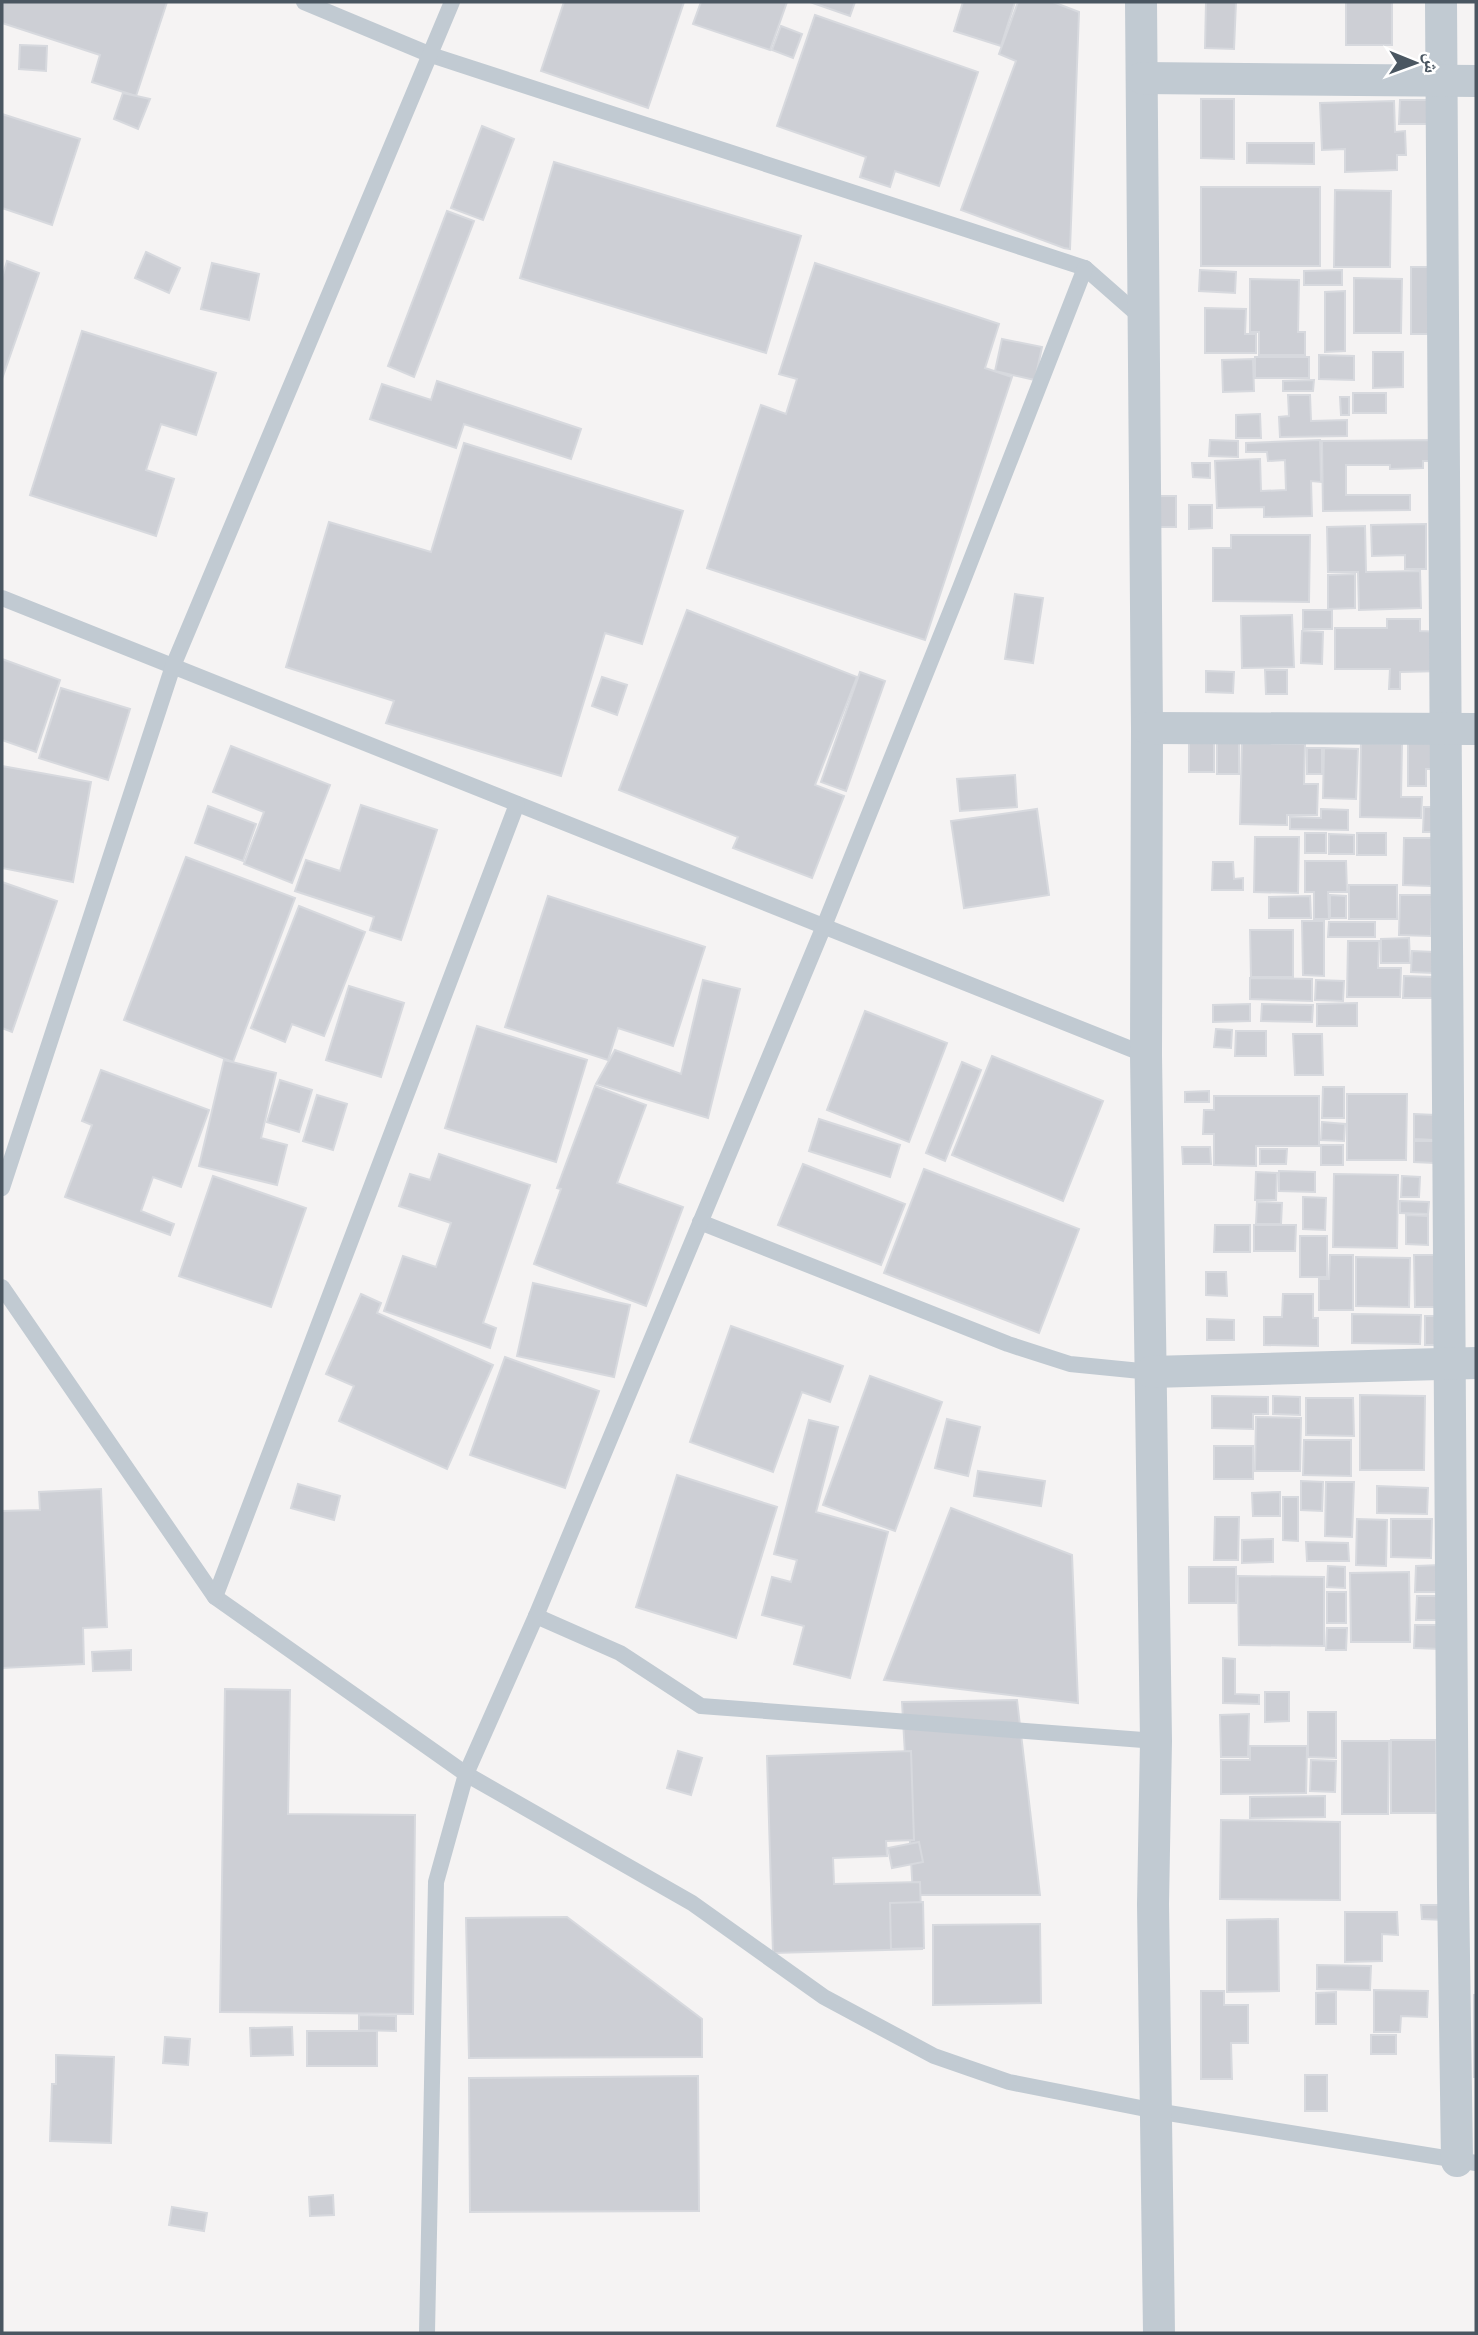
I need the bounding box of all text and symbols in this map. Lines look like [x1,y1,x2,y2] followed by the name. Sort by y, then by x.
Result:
[1380,28,1450,98] north arrow
[1418,53,1444,74] text: ش

